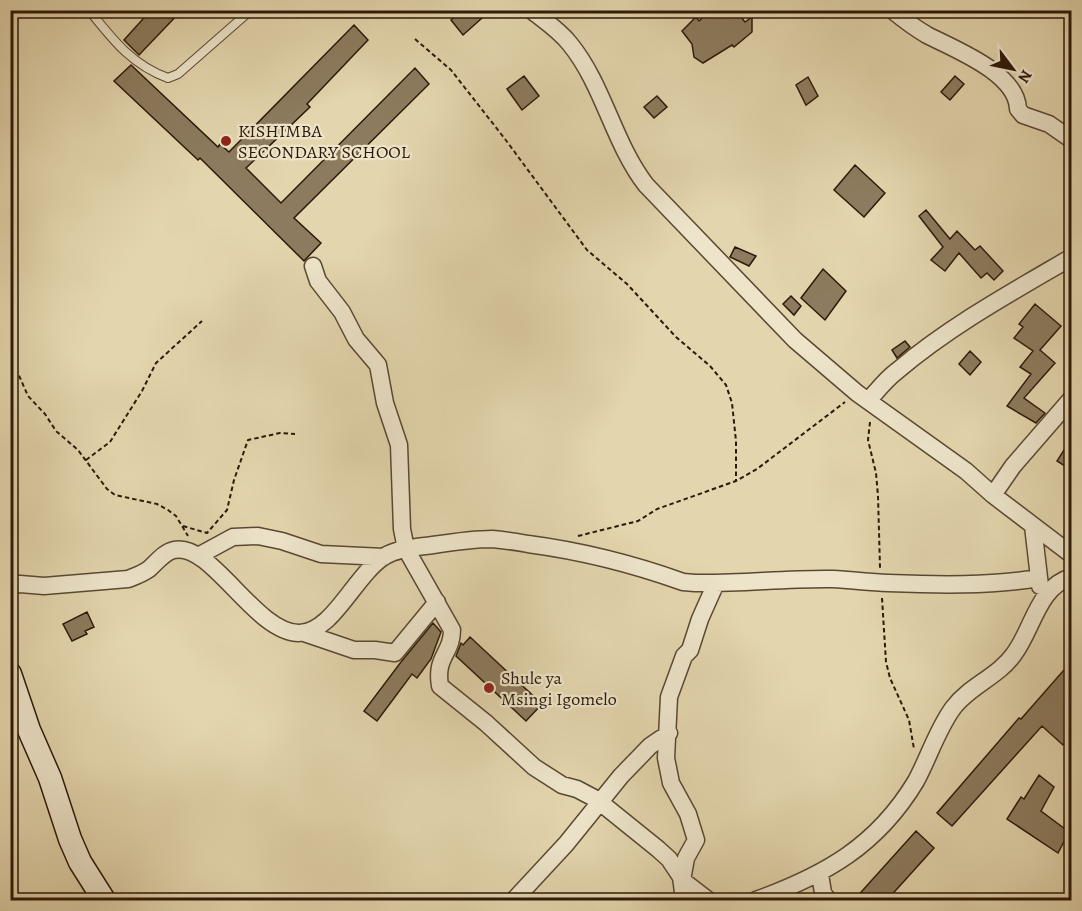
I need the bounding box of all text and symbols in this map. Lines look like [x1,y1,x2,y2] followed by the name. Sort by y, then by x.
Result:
[983,39,1043,99] north arrow
[1012,66,1037,87] text: N
[238,119,411,164] place label: KISHIMBA SECONDARY SCHOOL
[219,134,233,148] marker: KISHIMBA SECONDARY SCHOOL
[501,666,617,711] place label: Shule ya Msingi Igomelo
[482,681,496,695] marker: Shule ya Msingi Igomelo

